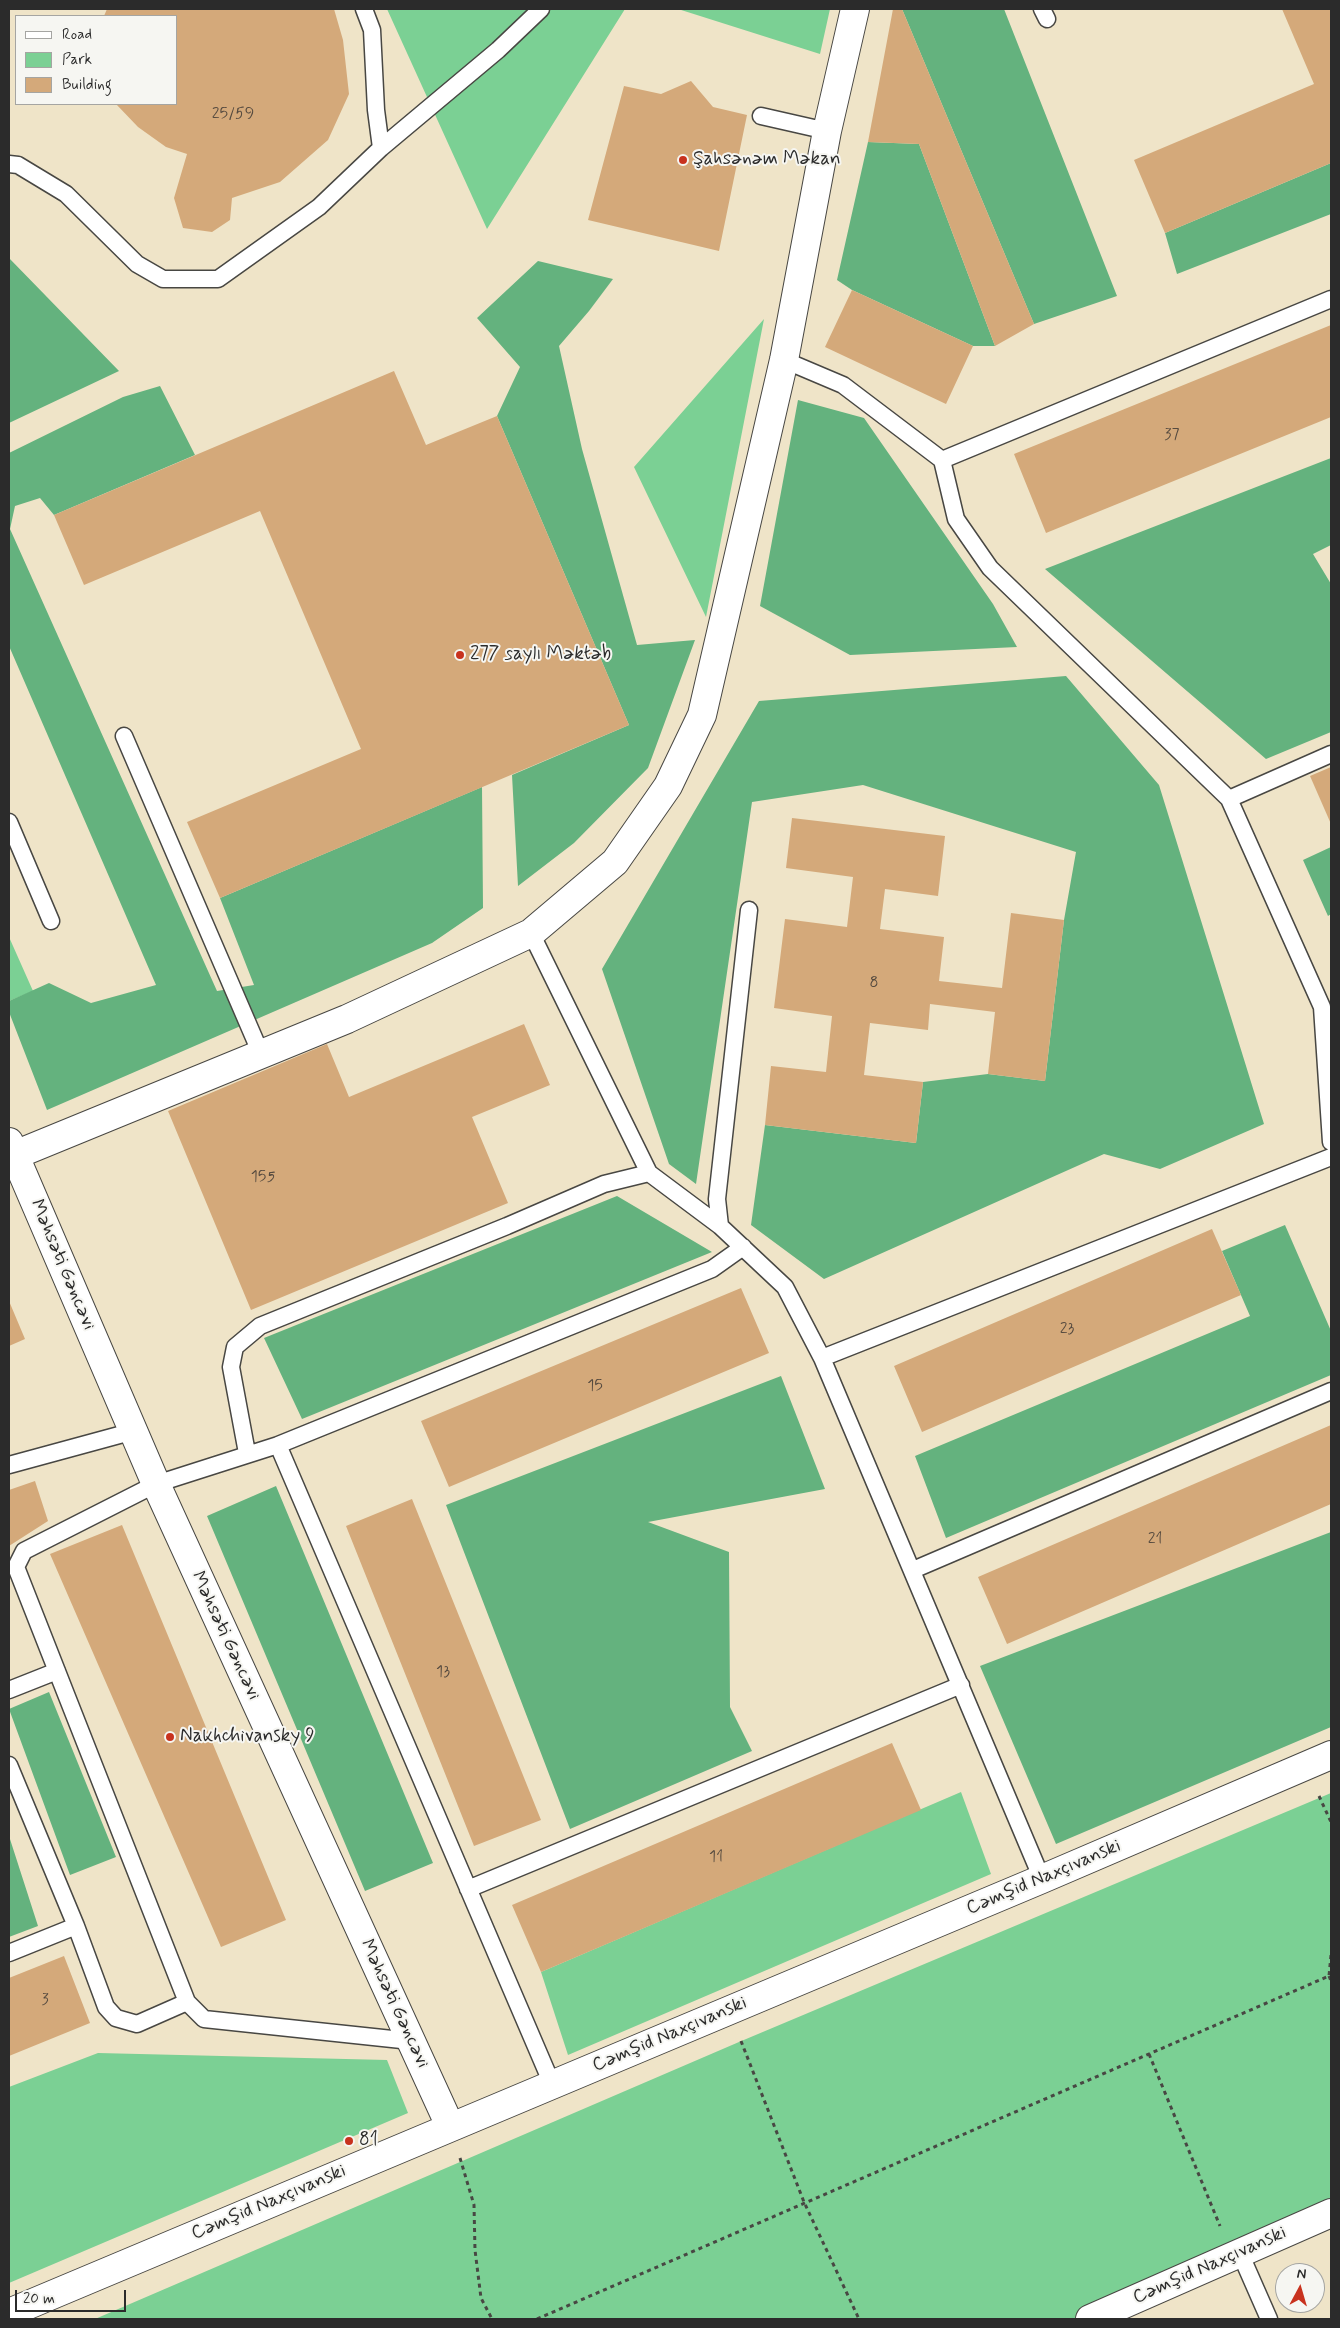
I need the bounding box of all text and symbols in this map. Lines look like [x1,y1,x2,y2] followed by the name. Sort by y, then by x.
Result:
[15,15,178,105] legend
[62,25,92,45] text: Road
[62,50,92,70] text: Park
[62,75,112,95] text: Building
[212,105,254,125] house number: 25/59
[693,149,841,171] place label: Şahsənəm Məkan
[677,154,689,166] marker: Şahsənəm Məkan
[1164,426,1180,446] house number: 37
[470,644,611,666] place label: 277 saylı Məktəb
[454,649,466,661] marker: 277 saylı Məktəb
[869,974,879,994] house number: 8
[251,1168,275,1188] house number: 155
[24,1196,100,1334] street label: Məhsəti Gəncəvi
[1060,1320,1074,1340] house number: 23
[587,1377,603,1397] house number: 15
[1148,1530,1162,1550] house number: 21
[185,1568,265,1704] street label: Məhsəti Gəncəvi
[436,1663,450,1683] house number: 13
[180,1726,315,1748] place label: Nakhchivansky 9
[164,1731,176,1743] marker: Nakhchivansky 9
[963,1835,1125,1921] street label: Cəmşid Naxçıvanski
[709,1848,723,1868] house number: 11
[354,1936,434,2072] street label: Məhsəti Gəncəvi
[41,1991,49,2011] house number: 3
[589,1992,751,2078] street label: Cəmşid Naxçıvanski
[359,2130,378,2152] place label: 81
[343,2135,355,2147] marker: 81
[188,2160,350,2246] street label: Cəmşid Naxçıvanski
[1130,2222,1290,2310] street label: Cəmşid Naxçıvanski
[1275,2263,1325,2313] north arrow
[1296,2265,1307,2284] text: N
[18,2280,129,2312] scale bar
[23,2289,55,2309] text: 20 m

